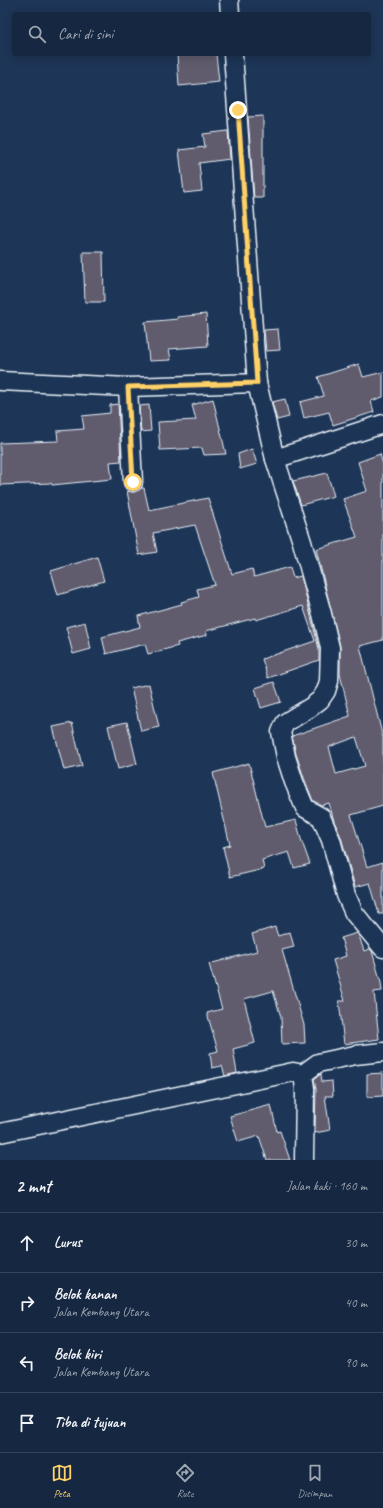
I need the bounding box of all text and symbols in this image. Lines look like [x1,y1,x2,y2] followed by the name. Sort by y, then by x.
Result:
[12,12,371,56] search box
[26,23,48,45] icon: search
[58,25,113,44] text: Cari di sini
[229,101,247,119] route end
[124,473,142,491] route start
[16,1176,51,1197] text: 2 mnt
[287,1178,367,1194] text: Jalan kaki · 160 m
[16,1232,38,1254] icon: ahead
[54,1233,82,1252] text: Lurus
[345,1235,367,1251] text: 30 m
[54,1285,117,1304] text: Belok kanan
[16,1292,38,1314] icon: right
[345,1295,367,1311] text: 40 m
[54,1304,149,1320] text: Jalan Kembang Utara
[54,1345,101,1364] text: Belok kiri
[16,1352,38,1374] icon: left
[345,1355,367,1371] text: 90 m
[54,1364,149,1380] text: Jalan Kembang Utara
[16,1412,38,1434] icon: arrive
[54,1413,125,1432] text: Tiba di tujuan
[51,1462,73,1500] tab: Peta
[174,1462,196,1500] tab: Rute
[298,1462,332,1500] tab: Disimpan

